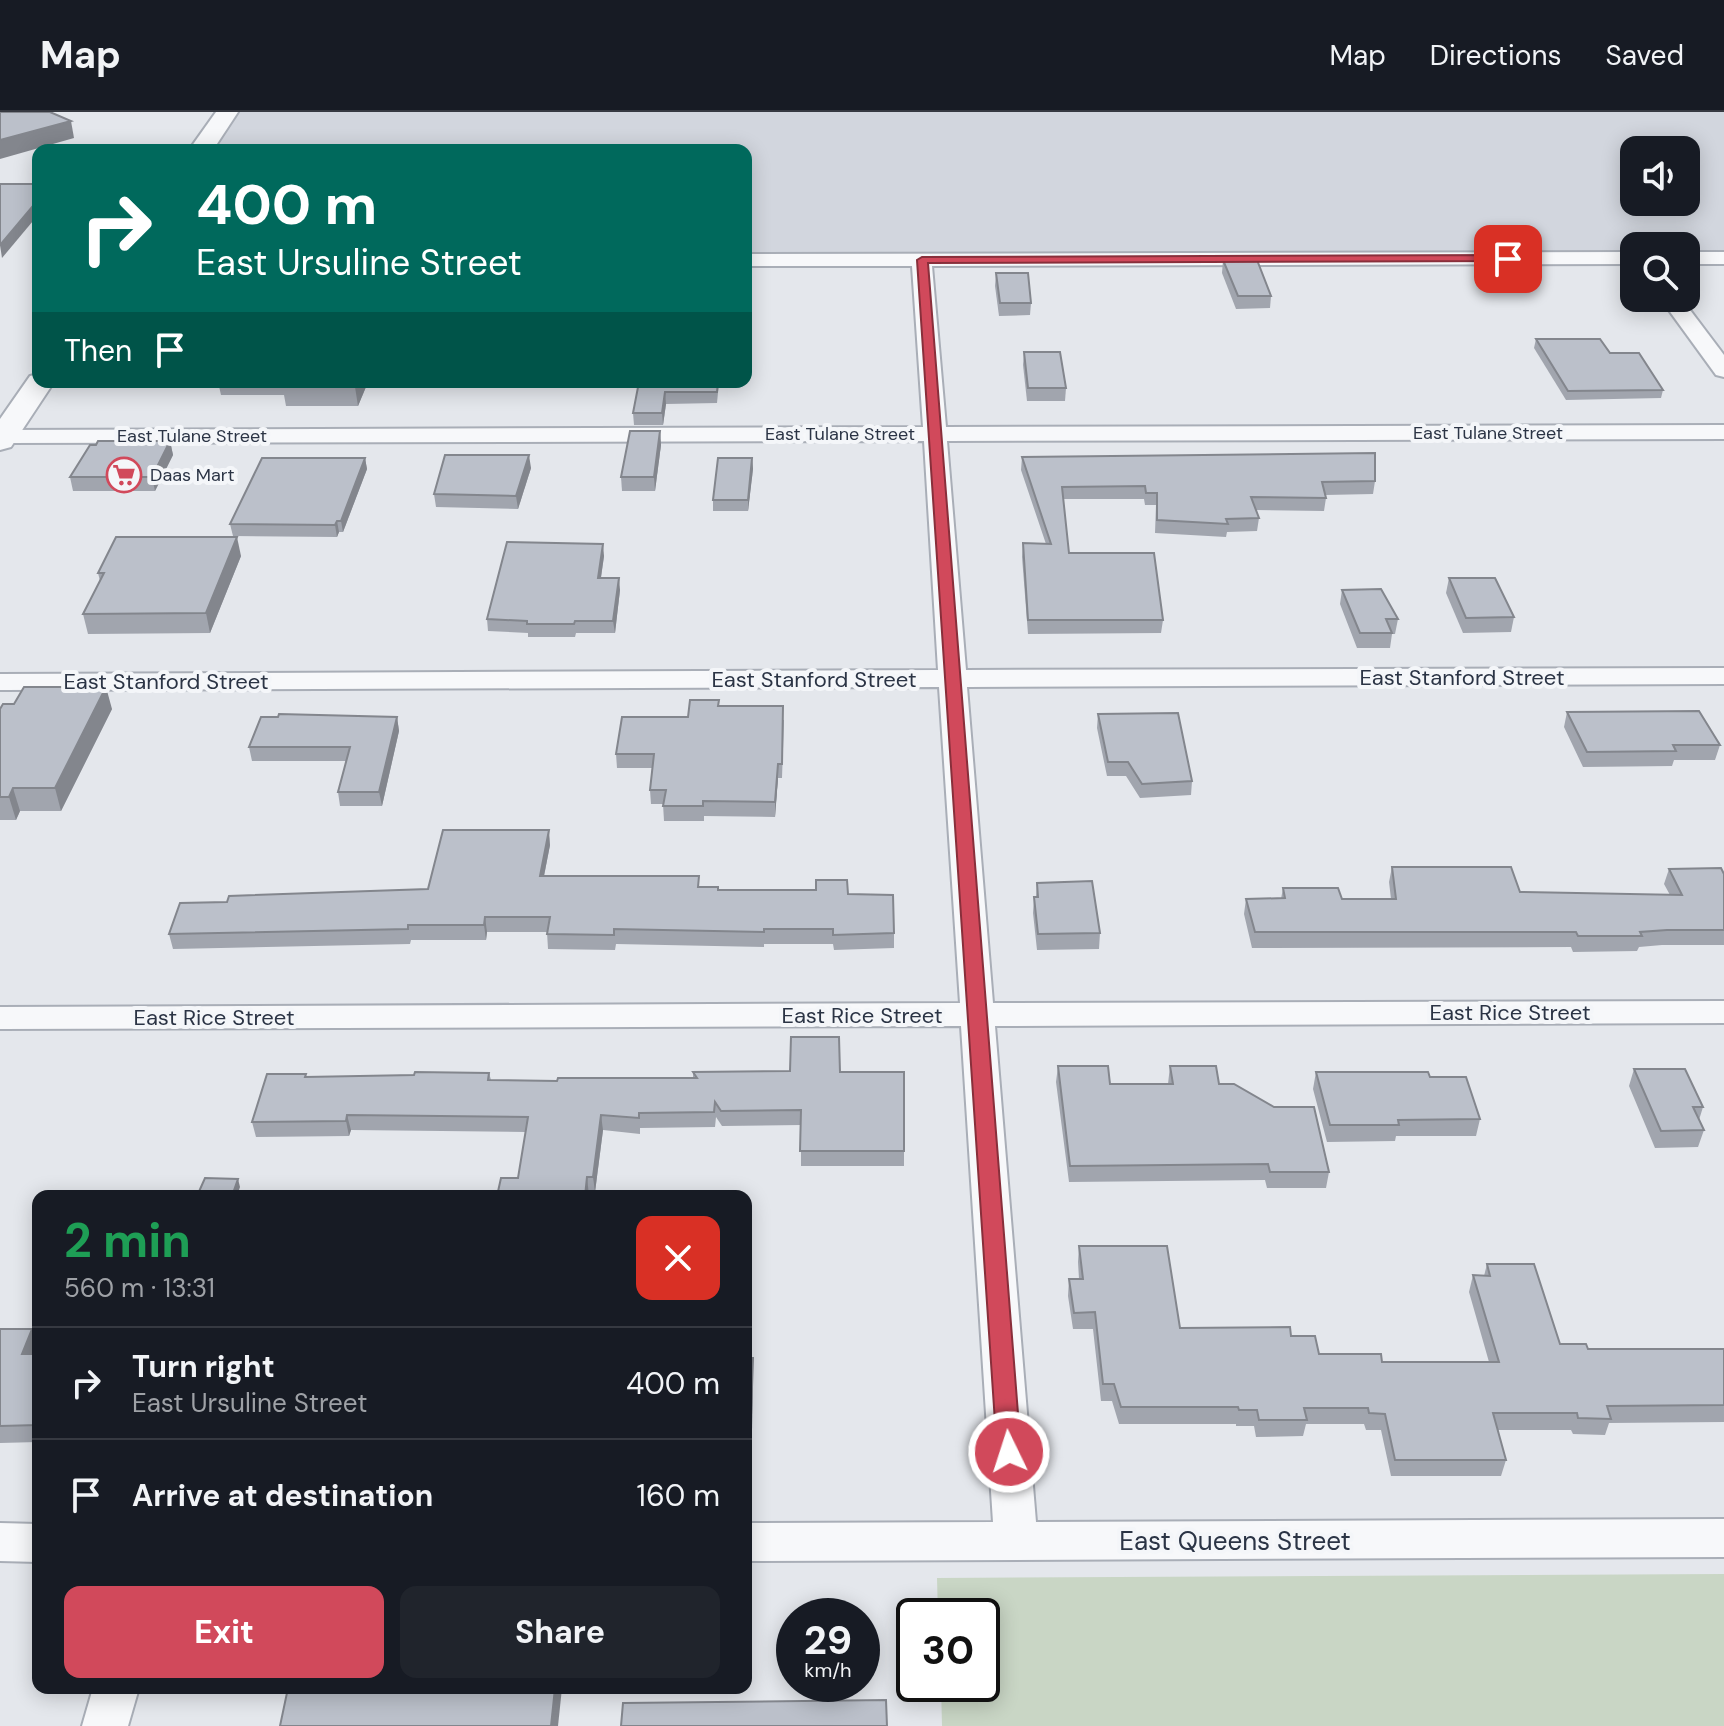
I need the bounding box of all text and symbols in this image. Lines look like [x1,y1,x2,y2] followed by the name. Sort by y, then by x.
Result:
[40,30,121,80] text: Map
[1329,37,1386,74] text: Map
[1430,37,1562,74] text: Directions
[1606,37,1684,74] text: Saved
[1620,136,1700,312] map controls
[1620,136,1700,216] button: sound
[196,168,377,241] text: 400 m
[64,176,168,280] icon: right
[1474,225,1542,293] pin
[1620,232,1700,312] button: search
[1486,237,1530,281] icon: arrive
[196,239,522,286] text: East Ursuline Street
[148,328,192,372] icon: arrive
[64,331,132,370] text: Then
[1413,421,1563,445] street label: East Tulane Street
[765,422,915,446] street label: East Tulane Street
[117,424,267,448] street label: East Tulane Street
[105,456,143,494] supermarket icon: Daas Mart
[150,463,234,487] place label: Daas Mart
[1359,663,1565,692] street label: East Stanford Street
[711,665,917,694] street label: East Stanford Street
[63,667,269,696] street label: East Stanford Street
[1429,998,1591,1027] street label: East Rice Street
[781,1001,943,1030] street label: East Rice Street
[133,1003,295,1032] street label: East Rice Street
[64,1209,191,1272] text: 2 min
[636,1216,720,1300] button: close
[64,1271,215,1305] text: 560 m · 13:31
[132,1347,275,1386] text: Turn right
[64,1361,108,1405] icon: right
[626,1364,720,1403] text: 400 m
[132,1386,367,1420] text: East Ursuline Street
[967,1410,1051,1494] position arrow
[64,1473,108,1517] icon: arrive
[132,1476,433,1515] text: Arrive at destination
[637,1476,720,1515] text: 160 m
[1119,1524,1351,1558] street label: East Queens Street
[64,1586,384,1678] button: Exit
[400,1586,720,1678] button: Share
[896,1598,1000,1702] speed limit sign: 30
[804,1614,852,1666] text: 29
[804,1657,852,1683] text: km/h

